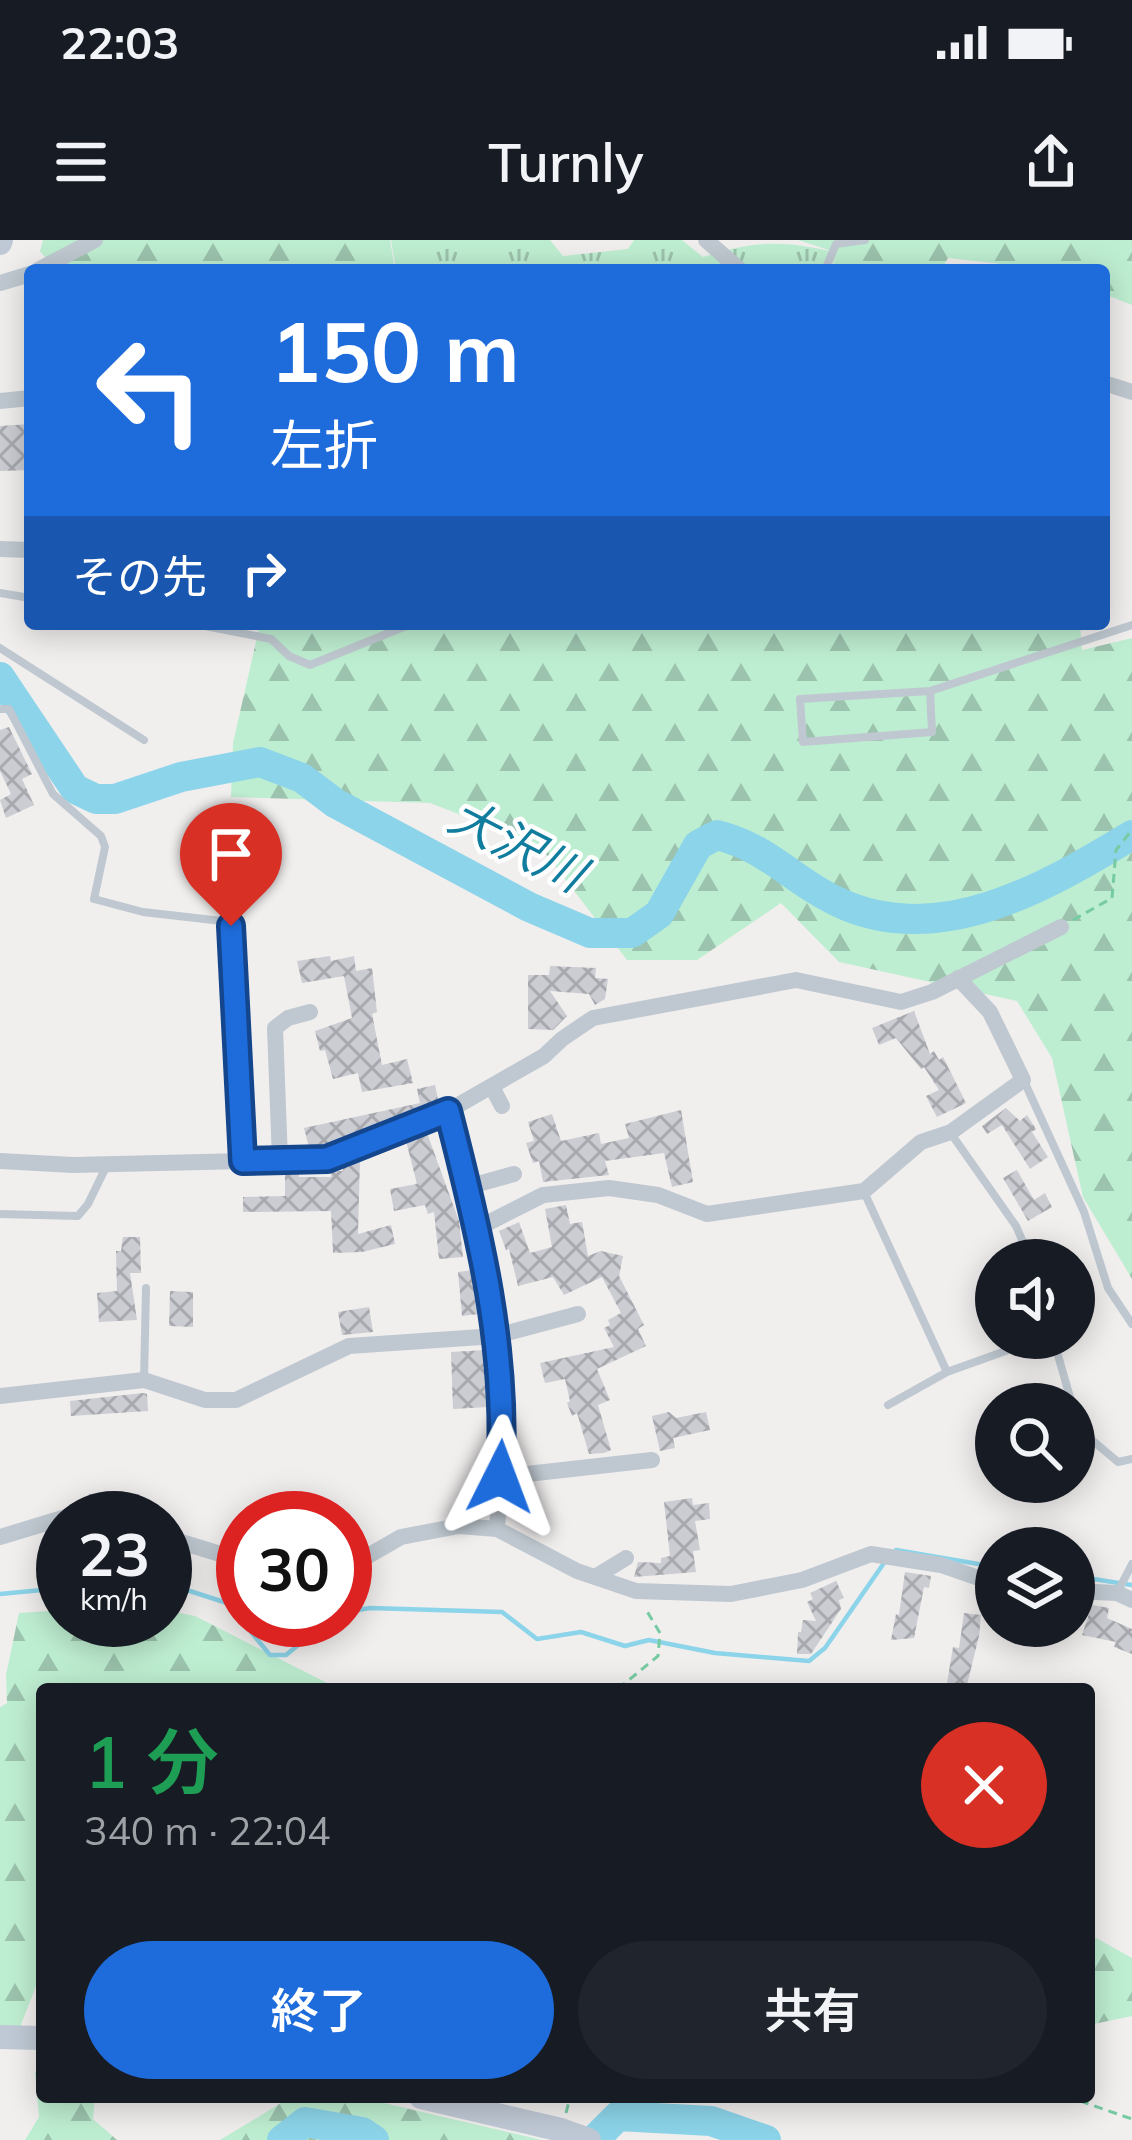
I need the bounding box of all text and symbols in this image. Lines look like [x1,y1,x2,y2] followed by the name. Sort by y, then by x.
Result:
[60,14,179,70] text: 22:03
[488,128,644,196] text: Turnly
[48,129,114,195] icon: menu
[1018,129,1084,195] icon: share
[270,298,520,403] text: 150 m
[72,312,228,468] icon: left
[270,411,378,479] text: 左折
[231,540,297,606] icon: right
[72,548,207,604] text: その先
[440,785,600,906] water label: 大沢川
[180,803,282,926] pin
[198,821,264,887] icon: arrive
[975,1239,1095,1647] map controls
[975,1239,1095,1359] button: sound
[975,1383,1095,1503] button: search
[437,1414,563,1540] position arrow
[216,1491,372,1647] speed limit sign: 30
[78,1516,150,1591] text: 23
[975,1527,1095,1647] button: layers
[80,1580,148,1618] text: km/h
[84,1716,218,1806] text: 1 分
[921,1722,1047,1848] button: close
[84,1806,330,1855] text: 340 m · 22:04
[84,1941,554,2079] button: 終了
[578,1941,1047,2079] button: 共有

